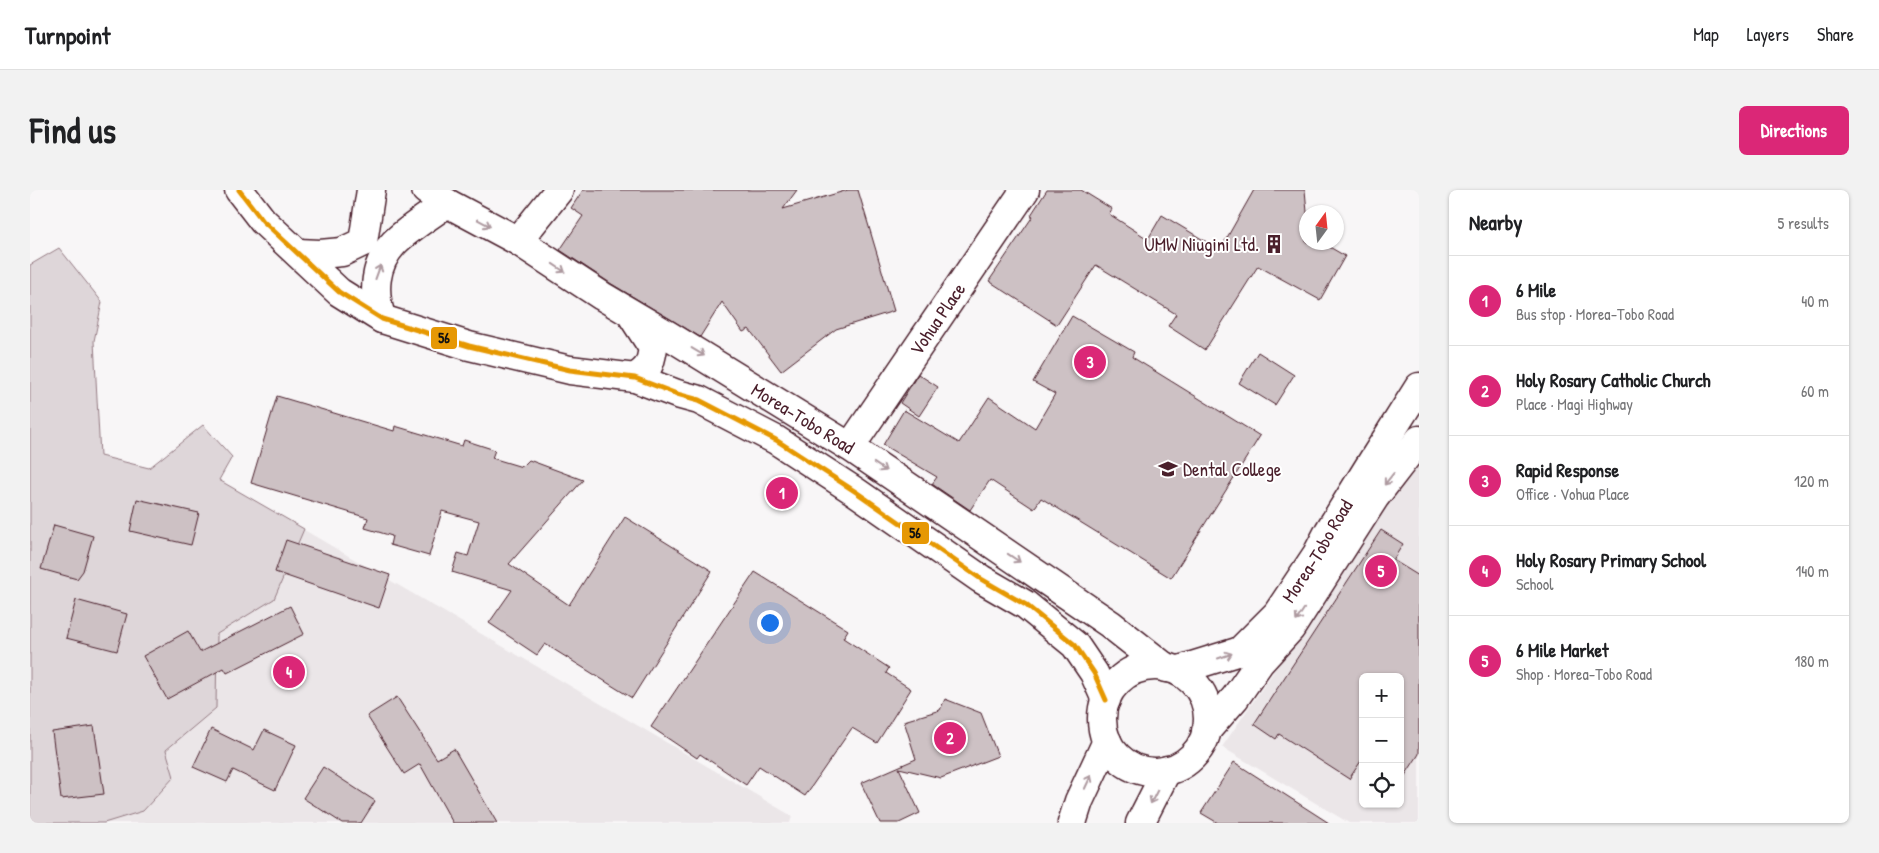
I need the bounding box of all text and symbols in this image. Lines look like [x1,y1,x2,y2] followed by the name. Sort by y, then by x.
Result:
[25,19,110,51] text: Turnpoint
[1693,22,1719,47] text: Map
[1747,22,1789,47] text: Layers
[1817,22,1854,47] text: Share
[1739,106,1849,155] button: Directions
[30,107,116,154] text: Find us
[1299,205,1344,250] north arrow
[1469,208,1522,237] text: Nearby
[1778,212,1829,234] text: 5 results
[476,219,491,228] one-way arrow
[1144,231,1259,257] place label: UMW Niugini Ltd.
[1263,233,1285,255] building icon: UMW Niugini Ltd.
[552,263,566,273] one-way arrow
[374,265,383,280] one-way arrow
[903,277,971,360] street label: Vohua Place
[1516,277,1556,303] text: 6 Mile
[1482,290,1488,312] text: 1
[1801,290,1829,312] text: 40 m
[1516,303,1674,325] text: Bus stop · Morea-Tobo Road
[430,326,458,350] line badge: 56
[438,328,450,347] text: 56
[1074,343,1106,381] pin: 3
[690,348,704,358] one-way arrow
[1516,367,1711,393] text: Holy Rosary Catholic Church
[747,377,860,460] street label: Morea-Tobo Road
[1481,380,1489,402] text: 2
[1801,380,1829,402] text: 60 m
[1516,393,1633,415] text: Place · Magi Highway
[1183,456,1282,482] place label: Dental College
[1516,457,1619,483] text: Rapid Response
[1157,458,1179,480] school or university icon: Dental College
[872,462,886,472] one-way arrow
[1481,470,1489,492] text: 3
[1794,470,1829,492] text: 120 m
[1384,472,1394,486] one-way arrow
[766,474,798,512] pin: 1
[1516,483,1629,505] text: Office · Vohua Place
[1275,494,1359,608] street label: Morea-Tobo Road
[901,521,930,545] line badge: 56
[909,523,921,542] text: 56
[1516,547,1706,573] text: Holy Rosary Primary School
[1365,552,1397,590] pin: 5
[1007,553,1021,563] one-way arrow
[1482,560,1488,582] text: 4
[1795,560,1829,582] text: 140 m
[1516,573,1553,595] text: School
[1294,607,1304,621] one-way arrow
[757,610,783,636] your location
[1516,637,1609,663] text: 6 Mile Market
[1482,650,1488,672] text: 5
[1795,650,1829,672] text: 180 m
[1217,651,1233,660] one-way arrow
[273,653,305,691] pin: 4
[1516,663,1652,685] text: Shop · Morea-Tobo Road
[1359,673,1404,808] map controls
[1359,673,1404,718] button: +
[1359,718,1404,763] button: −
[934,719,966,757] pin: 2
[1359,763,1404,808] button: locate
[1084,775,1093,790] one-way arrow
[1149,789,1158,804] one-way arrow

